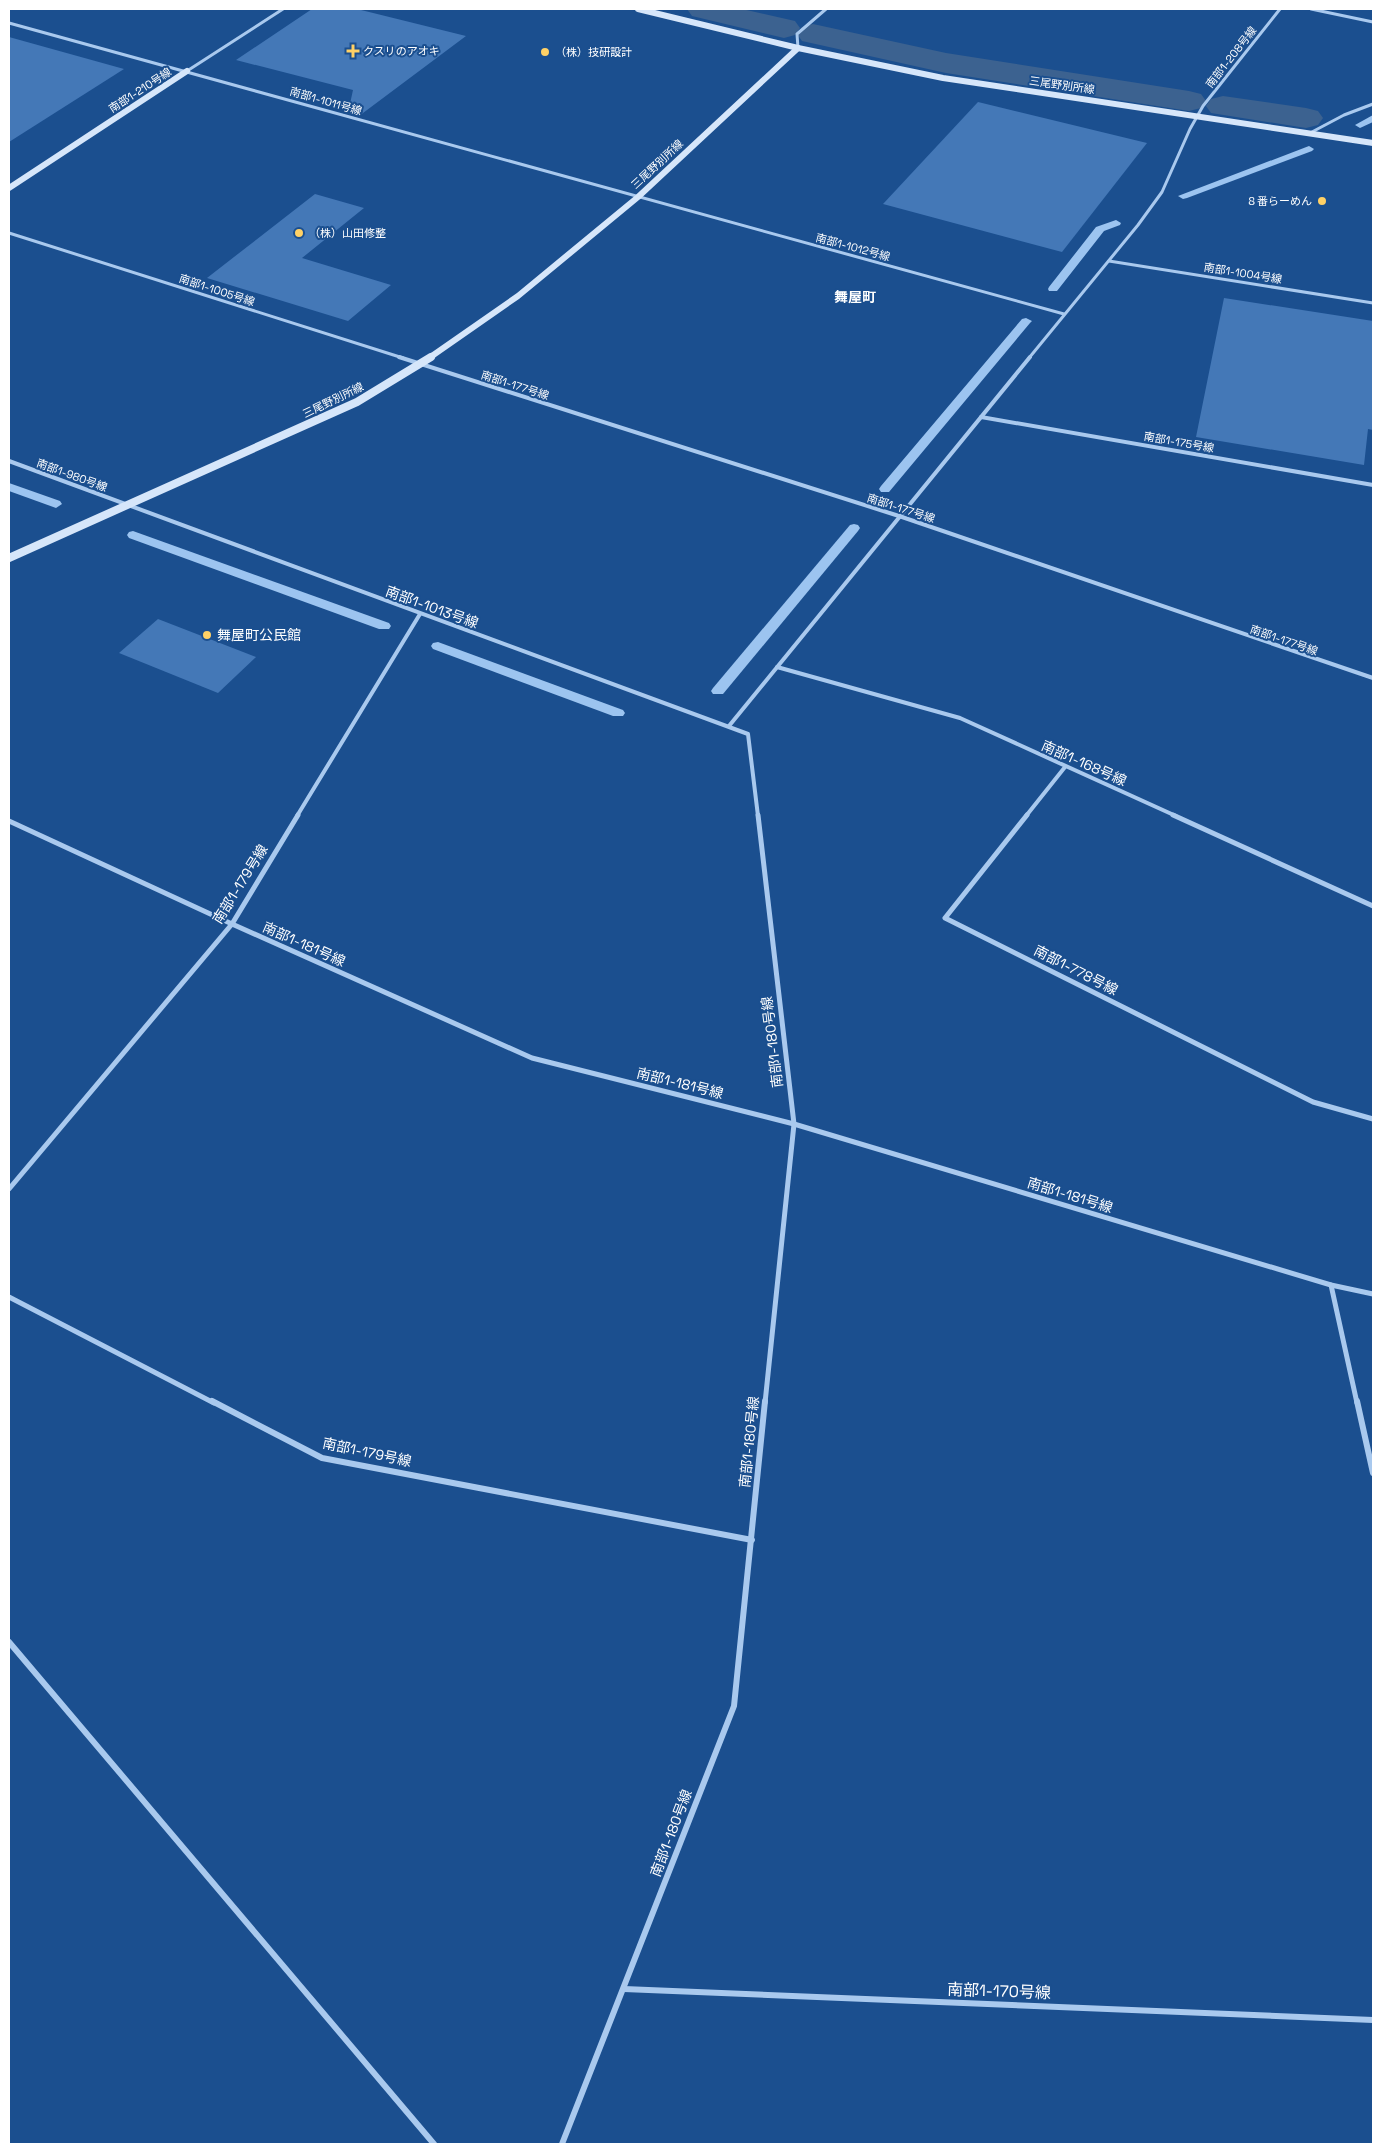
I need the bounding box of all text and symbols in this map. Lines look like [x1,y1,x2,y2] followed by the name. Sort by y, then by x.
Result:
[1203,23,1259,91] street label: 南部1-208号線
[363,44,440,58] place label: クスリのアオキ
[347,45,359,57] marker: クスリのアオキ
[555,45,632,59] place label: （株）技研設計
[539,46,551,58] marker: （株）技研設計
[106,65,174,115] street label: 南部1-210号線
[1028,73,1096,97] street label: 三尾野別所線
[288,84,364,118] street label: 南部1-1011号線
[628,136,686,192] street label: 三尾野別所線
[1246,194,1312,208] place label: ８番らーめん
[1316,195,1328,207] marker: ８番らーめん
[309,226,386,240] place label: （株）山田修整
[293,227,305,239] marker: （株）山田修整
[814,230,892,264] street label: 南部1-1012号線
[1203,260,1283,286] street label: 南部1-1004号線
[177,271,257,309] street label: 南部1-1005号線
[834,288,876,306] district label: 舞屋町
[479,367,551,403] street label: 南部1-177号線
[300,379,366,421] street label: 三尾野別所線
[1143,429,1215,455] street label: 南部1-175号線
[35,456,109,494] street label: 南部1-980号線
[865,490,937,526] street label: 南部1-177号線
[383,582,481,632] street label: 南部1-1013号線
[1248,622,1320,658] street label: 南部1-177号線
[217,626,301,644] place label: 舞屋町公民館
[201,629,213,641] marker: 舞屋町公民館
[1039,736,1129,790] street label: 南部1-168号線
[208,841,272,927] street label: 南部1-179号線
[260,918,348,970] street label: 南部1-181号線
[1031,941,1121,999] street label: 南部1-778号線
[757,995,787,1089] street label: 南部1-180号線
[635,1064,725,1102] street label: 南部1-181号線
[1025,1173,1115,1217] street label: 南部1-181号線
[735,1395,763,1489] street label: 南部1-180号線
[321,1434,413,1470] street label: 南部1-179号線
[646,1787,696,1879] street label: 南部1-180号線
[947,1979,1051,2003] street label: 南部1-170号線

